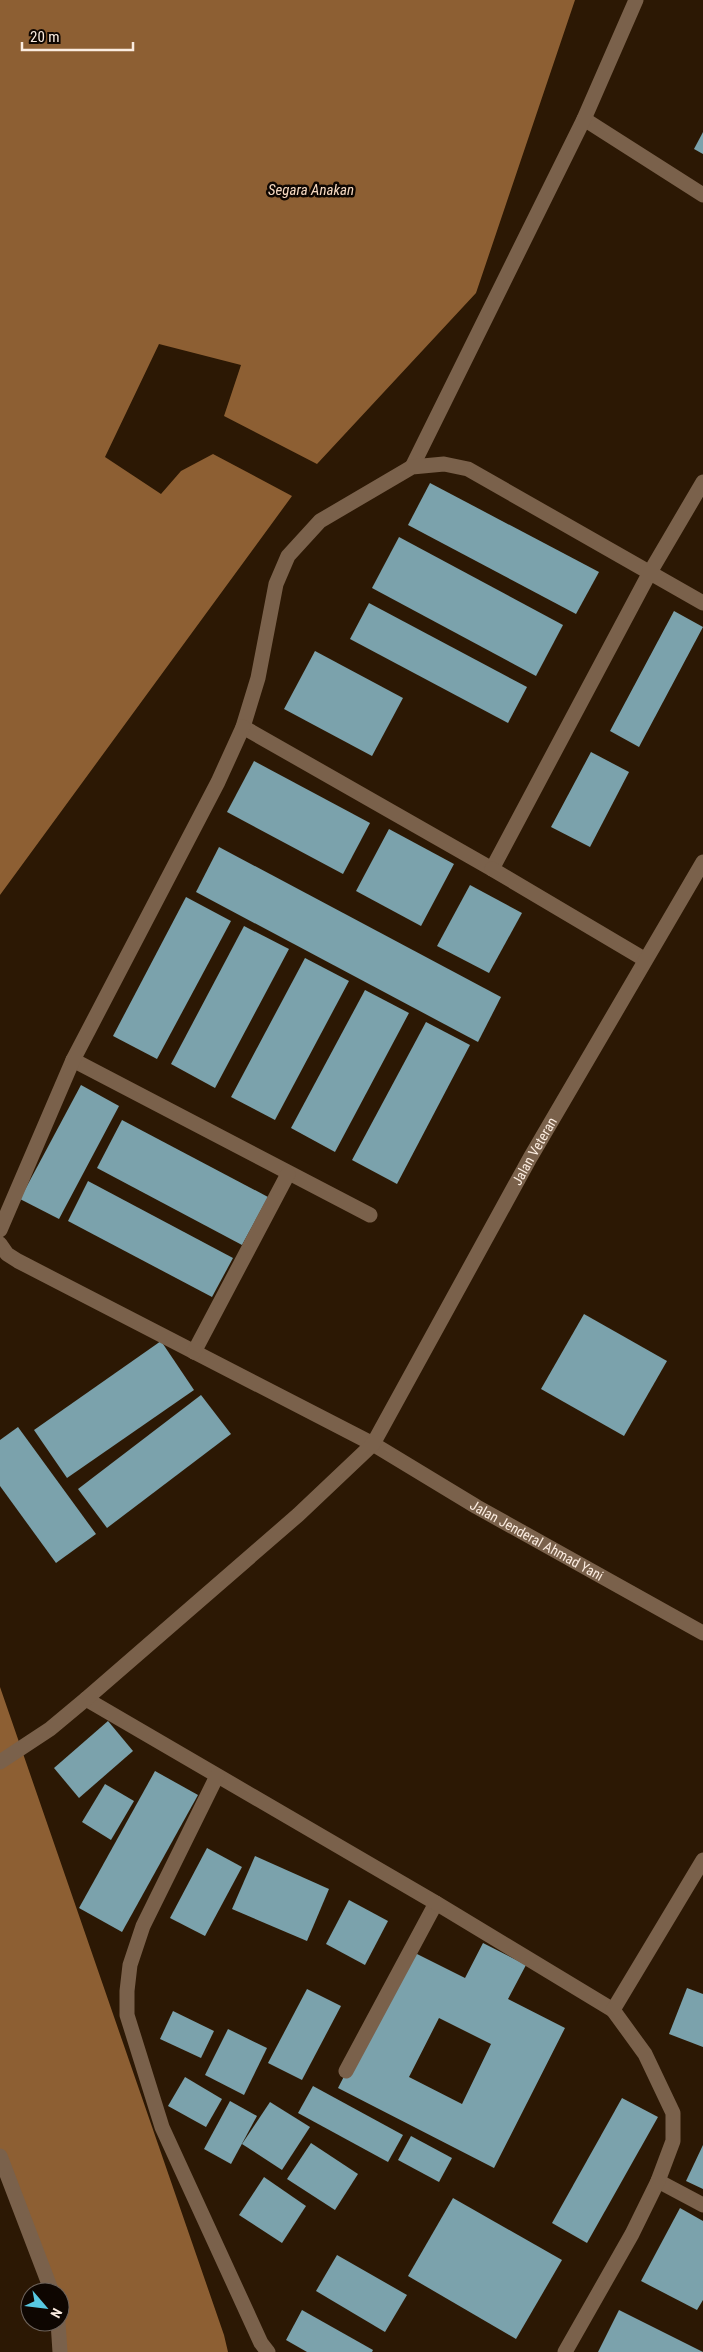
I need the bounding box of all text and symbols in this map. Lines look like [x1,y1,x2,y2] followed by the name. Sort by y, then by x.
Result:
[22,20,134,52] scale bar
[30,28,60,46] text: 20 m
[268,181,354,199] water label: Segara Anakan
[509,1114,560,1188] street label: Jalan Veteran
[467,1497,606,1584] street label: Jalan Jenderal Ahmad Yani
[20,2282,70,2332] north arrow
[47,2306,66,2321] text: N

